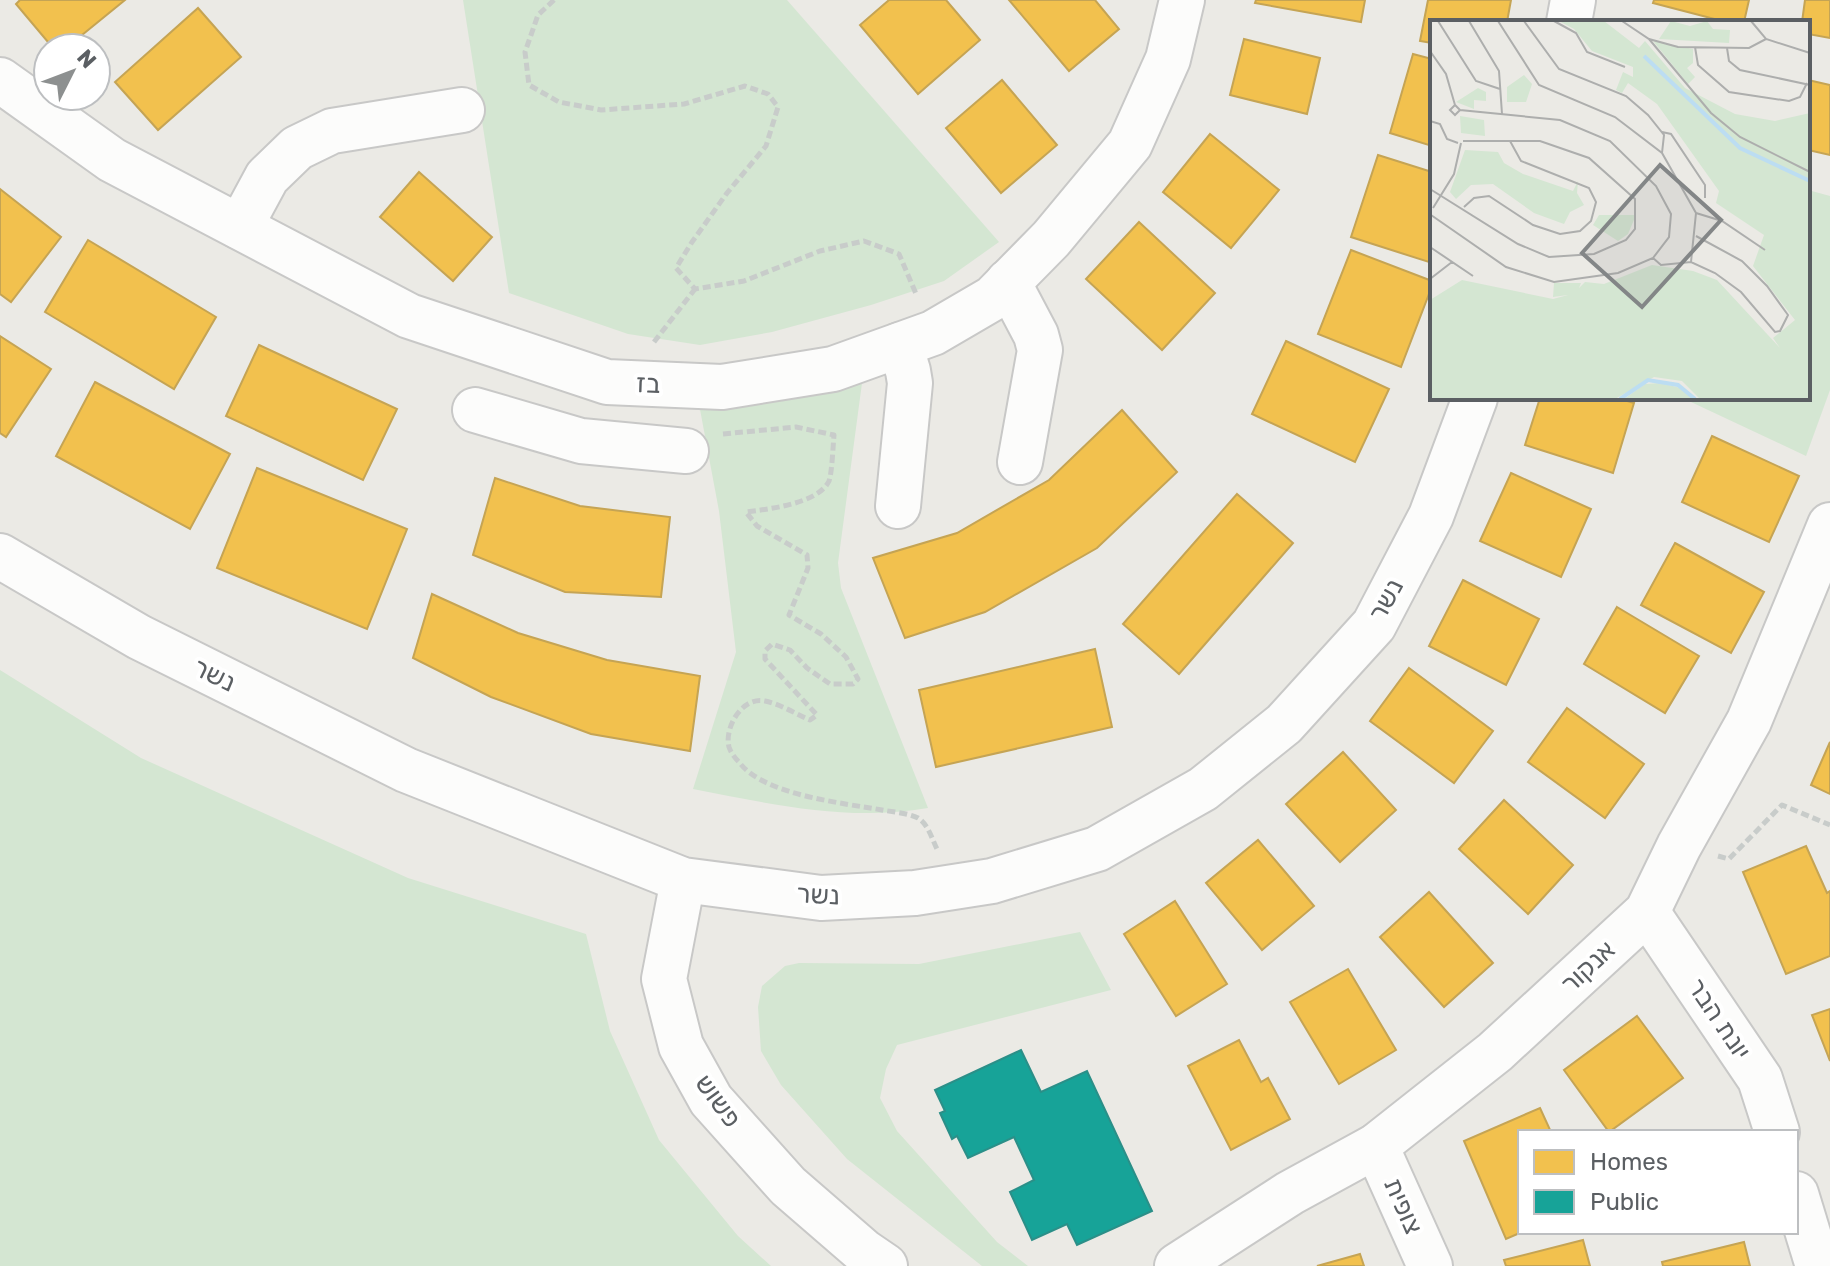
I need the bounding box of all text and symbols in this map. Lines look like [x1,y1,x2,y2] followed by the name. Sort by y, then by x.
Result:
[1430,20,1810,400] inset map
[32,32,112,112] north arrow
[71,44,102,74] text: N
[635,368,661,400] street label: בז
[1362,574,1410,626] street label: נשר
[188,652,240,698] street label: נשר
[796,878,840,912] street label: נשר
[1555,934,1621,1000] street label: אנקור
[1681,973,1757,1065] street label: יונת הבר
[688,1068,748,1134] street label: פשוש
[1518,1130,1798,1234] legend
[1590,1148,1668,1176] text: Homes
[1377,1173,1429,1239] street label: צופית
[1590,1188,1659,1216] text: Public

